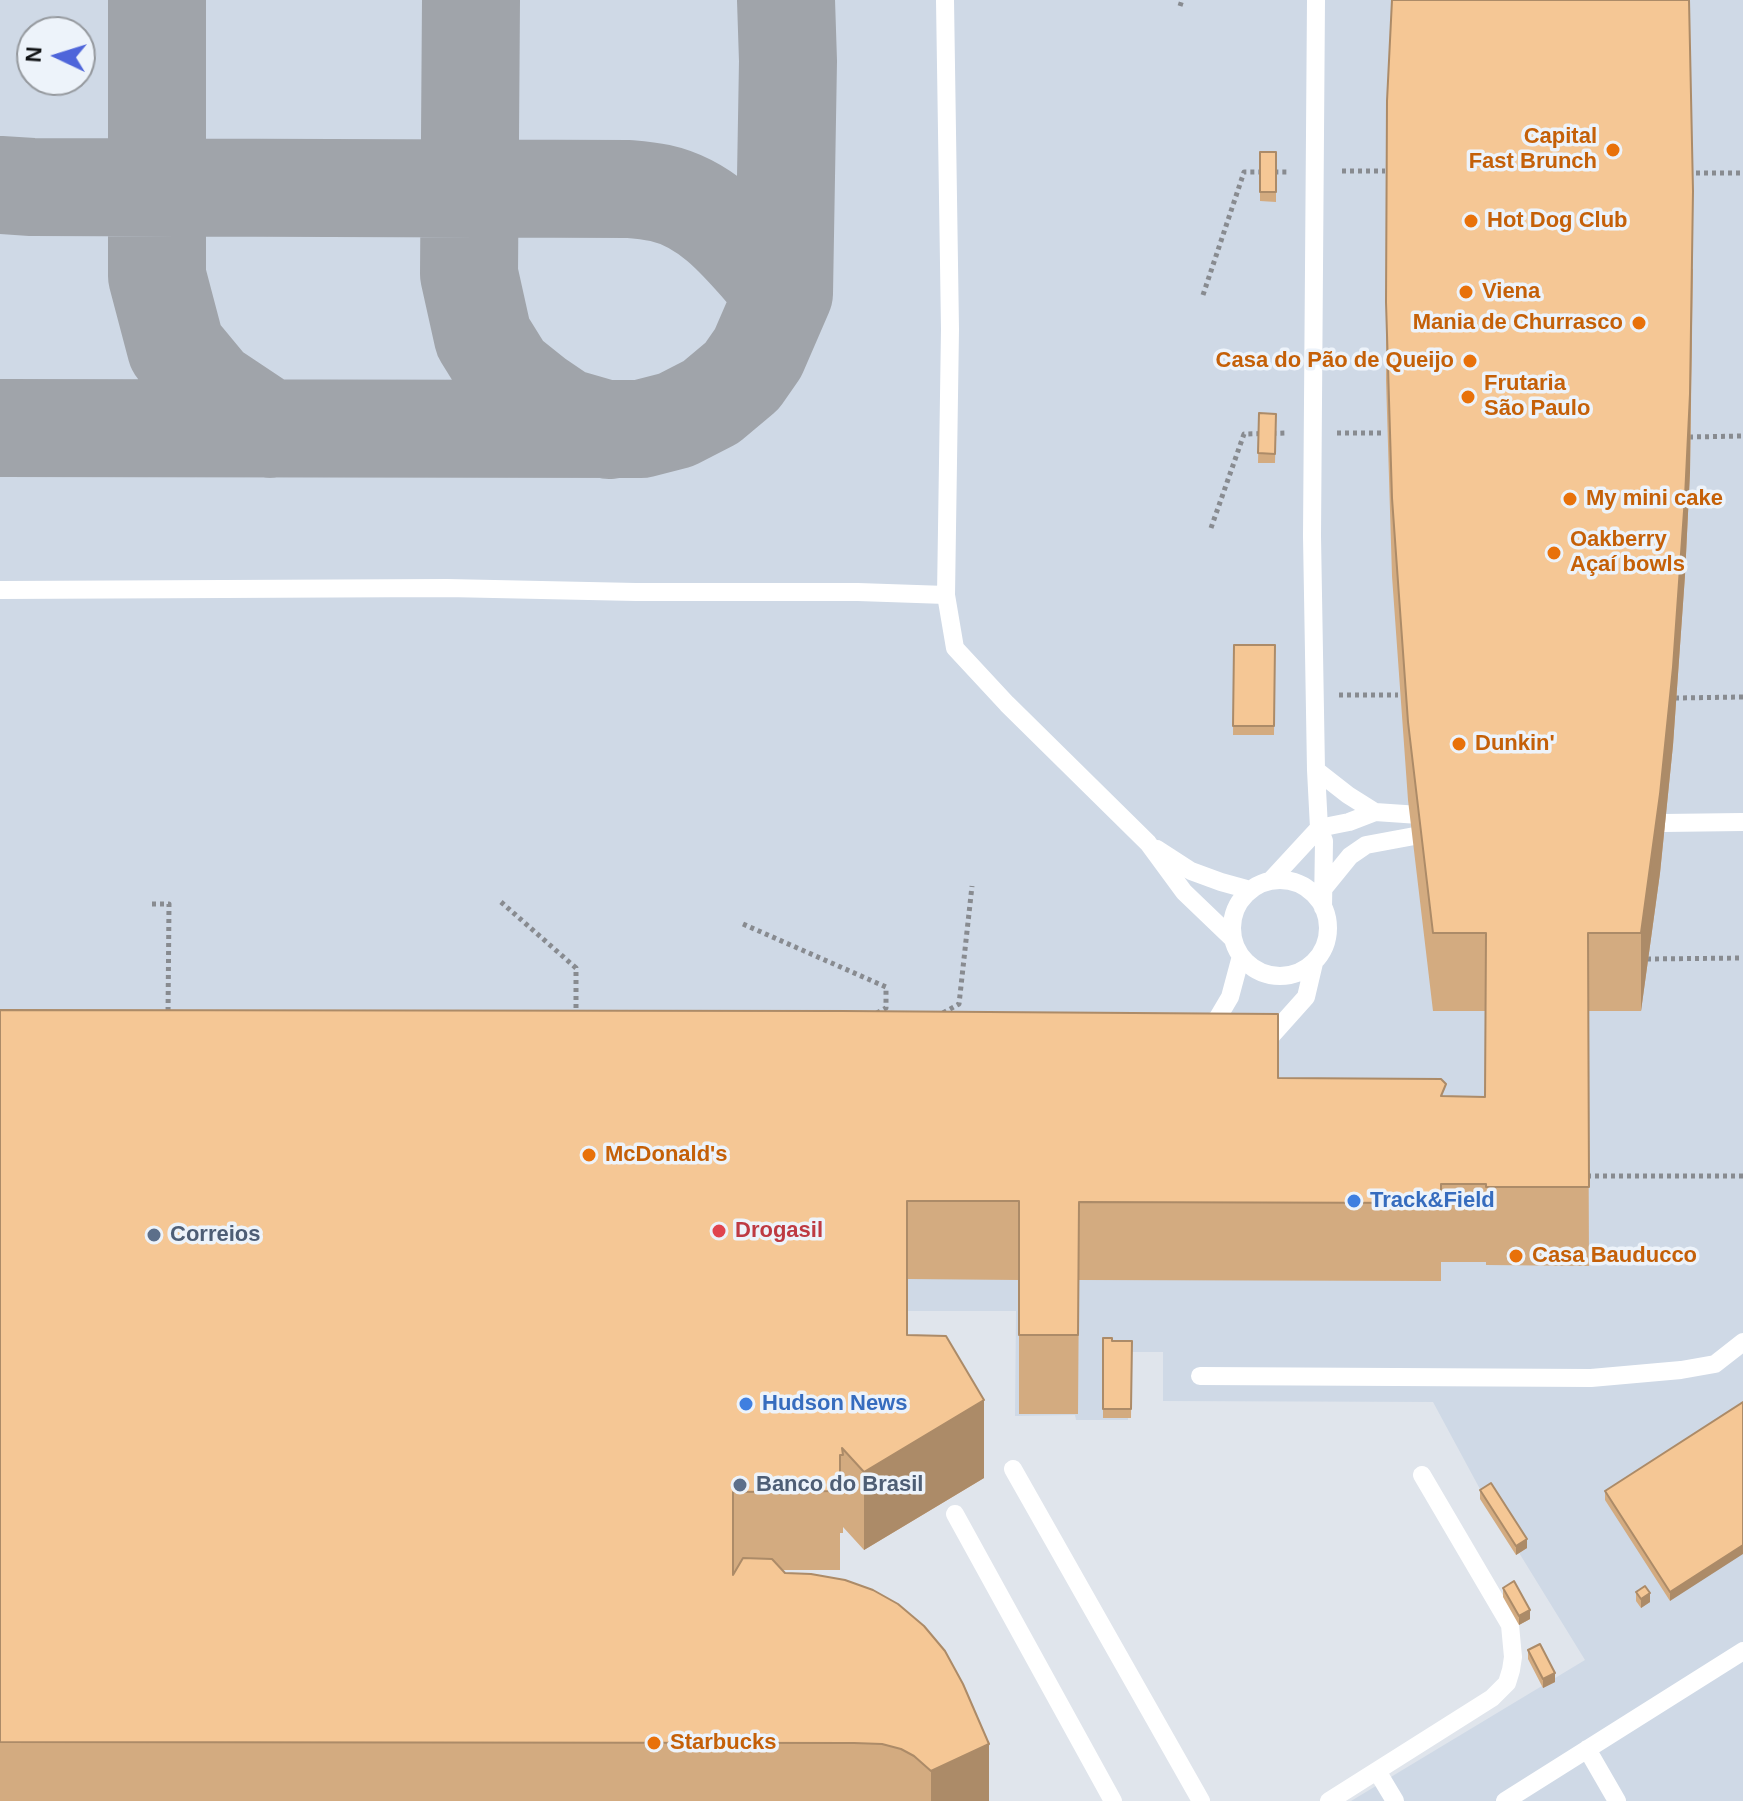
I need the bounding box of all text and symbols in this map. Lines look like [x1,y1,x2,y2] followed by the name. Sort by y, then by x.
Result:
[16,16,96,96] north arrow
[21,46,47,63] text: N
[1469,124,1597,176] place label: Capital Fast Brunch
[1604,141,1622,159] marker: Capital Fast Brunch
[1487,208,1628,234] place label: Hot Dog Club
[1462,212,1480,230] marker: Hot Dog Club
[1482,279,1540,305] place label: Viena
[1457,283,1475,301] marker: Viena
[1413,310,1623,336] place label: Mania de Churrasco
[1630,314,1648,332] marker: Mania de Churrasco
[1216,348,1454,374] place label: Casa do Pão de Queijo
[1461,352,1479,370] marker: Casa do Pão de Queijo
[1484,371,1590,422] place label: Frutaria São Paulo
[1459,388,1477,406] marker: Frutaria São Paulo
[1586,486,1723,512] place label: My mini cake
[1561,490,1579,508] marker: My mini cake
[1570,527,1685,578] place label: Oakberry Açaí bowls
[1545,544,1563,562] marker: Oakberry Açaí bowls
[1475,731,1555,757] place label: Dunkin'
[1450,735,1468,753] marker: Dunkin'
[605,1142,728,1168] place label: McDonald's
[580,1146,598,1164] marker: McDonald's
[1370,1188,1495,1214] place label: Track&Field
[1345,1192,1363,1210] marker: Track&Field
[735,1218,823,1244] place label: Drogasil
[170,1222,260,1248] place label: Correios
[710,1222,728,1240] marker: Drogasil
[145,1226,163,1244] marker: Correios
[1532,1243,1697,1269] place label: Casa Bauducco
[1507,1247,1525,1265] marker: Casa Bauducco
[762,1391,907,1417] place label: Hudson News
[737,1395,755,1413] marker: Hudson News
[756,1472,923,1498] place label: Banco do Brasil
[731,1476,749,1494] marker: Banco do Brasil
[670,1730,776,1756] place label: Starbucks
[645,1734,663,1752] marker: Starbucks

